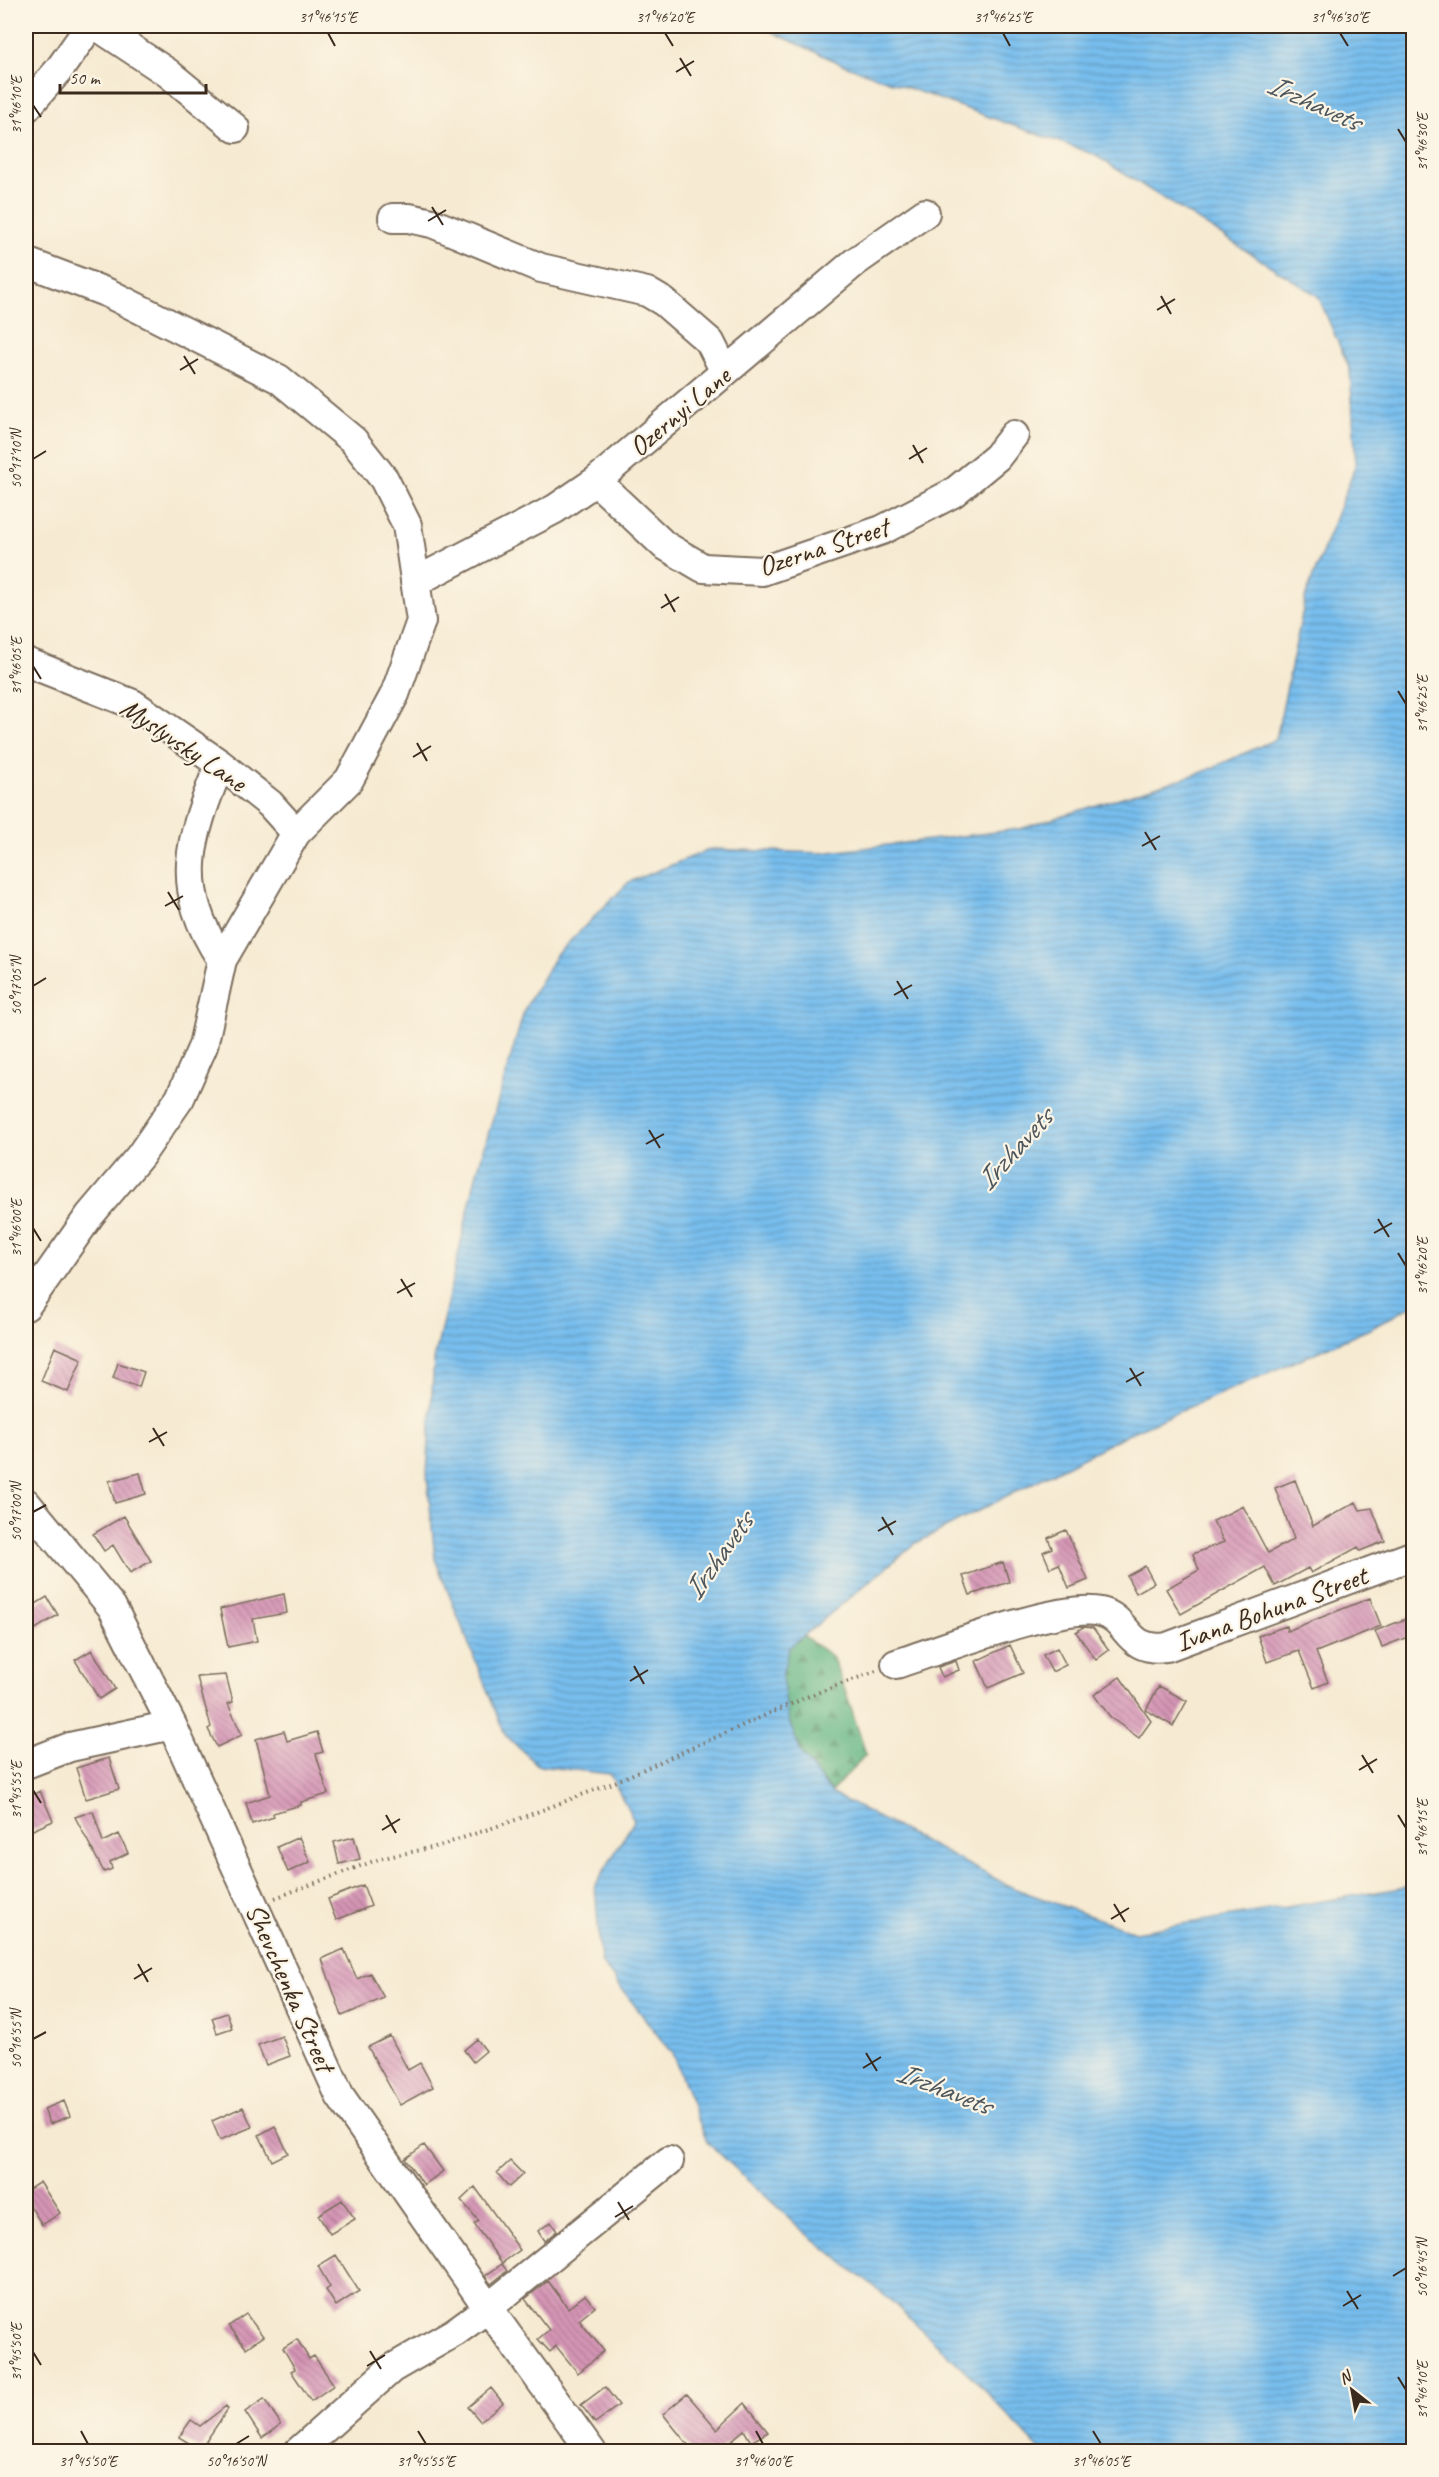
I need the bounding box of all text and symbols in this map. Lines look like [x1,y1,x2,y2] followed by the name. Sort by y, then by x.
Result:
[299,8,359,27] text: 31°46'15"E
[636,8,696,27] text: 31°46'20"E
[974,8,1034,27] text: 31°46'25"E
[1311,8,1371,27] text: 31°46'30"E
[60,57,206,95] scale bar
[1262,65,1371,141] water label: Irzhavets
[69,67,102,89] text: 50 m
[7,74,26,134] text: 31°46'10"E
[1413,111,1432,171] text: 31°46'30"E
[621,358,739,464] street label: Ozernyi Lane
[7,426,26,489] text: 50°17'10"N
[754,508,896,584] street label: Ozerna Street
[7,635,26,695] text: 31°46'05"E
[1413,673,1432,733] text: 31°46'25"E
[114,690,255,800] street label: Myslyvsky Lane
[7,953,26,1016] text: 50°17'05"N
[967,1096,1064,1198] water label: Irzhavets
[7,1197,26,1257] text: 31°46'00"E
[1413,1235,1432,1295] text: 31°46'20"E
[7,1479,26,1542] text: 50°17'00"N
[674,1501,764,1607] water label: Irzhavets
[1171,1557,1374,1659] street label: Ivana Bohuna Street
[7,1759,26,1819] text: 31°45'55"E
[1413,1797,1432,1857] text: 31°46'15"E
[238,1898,345,2080] street label: Shevchenka Street
[7,2006,26,2069] text: 50°16'55"N
[891,2053,1001,2125] water label: Irzhavets
[1413,2235,1432,2298] text: 50°16'45"N
[7,2321,26,2381] text: 31°45'50"E
[1413,2359,1432,2419] text: 31°46'10"E
[1322,2360,1382,2420] north arrow
[1335,2365,1357,2389] text: N
[59,2452,119,2471] text: 31°45'50"E
[206,2452,269,2471] text: 50°16'50"N
[397,2452,457,2471] text: 31°45'55"E
[734,2452,794,2471] text: 31°46'00"E
[1072,2452,1132,2471] text: 31°46'05"E

